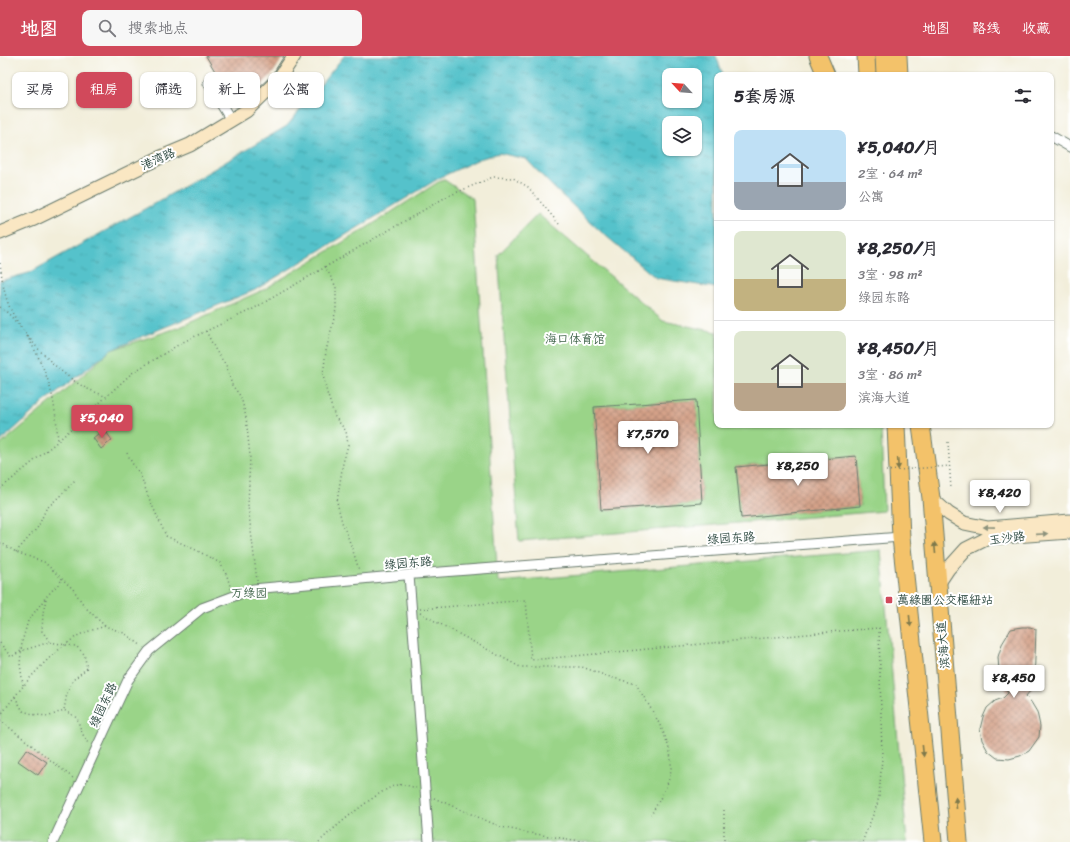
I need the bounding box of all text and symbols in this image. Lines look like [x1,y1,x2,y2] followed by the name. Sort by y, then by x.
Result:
[82,10,362,46] search box
[20,12,58,45] text: 地图
[128,15,188,41] text: 搜索地点
[922,16,950,41] text: 地图
[972,16,1000,41] text: 路线
[1022,16,1050,41] text: 收藏
[96,17,118,39] icon: search
[662,68,702,108] north arrow
[662,68,702,156] map controls
[12,72,68,108] chip: 买房
[76,72,132,108] chip: 租房
[140,72,196,108] chip: 筛选
[204,72,260,108] chip: 新上
[268,72,324,108] chip: 公寓
[734,81,795,111] text: 5套房源
[1012,85,1034,107] icon: filters
[662,116,702,156] button: layers
[858,132,940,162] text: ¥5,040/月
[137,142,179,176] street label: 港湾路
[766,146,814,194] icon: home
[858,162,923,185] text: 2室 · 64 m²
[858,185,884,208] text: 公寓
[858,233,939,263] text: ¥8,250/月
[766,247,814,295] icon: home
[858,263,923,286] text: 3室 · 98 m²
[858,286,910,309] text: 绿园东路
[545,328,605,350] park label: 海口体育馆
[858,333,939,363] text: ¥8,450/月
[766,347,814,395] icon: home
[858,363,922,386] text: 3室 · 86 m²
[858,386,910,409] text: 滨海大道
[69,405,135,439] pin: ¥5,040
[80,406,124,429] text: ¥5,040
[615,421,681,455] pin: ¥7,570
[627,422,669,445] text: ¥7,570
[765,453,831,487] pin: ¥8,250
[777,454,819,477] text: ¥8,250
[894,458,901,470] one-way arrow
[967,480,1033,514] pin: ¥8,420
[979,481,1021,504] text: ¥8,420
[982,524,995,530] one-way arrow
[706,525,756,551] street label: 绿园东路
[988,525,1026,551] street label: 玉沙路
[1036,531,1048,538] one-way arrow
[932,542,938,554] one-way arrow
[383,550,433,576] street label: 绿园东路
[231,582,267,604] park label: 万绿园
[897,589,993,611] place label: 萬綠園公交樞紐站
[884,595,894,605] marker: 萬綠園公交樞紐站
[907,615,913,627] one-way arrow
[930,620,956,670] street label: 滨海大道
[981,665,1047,699] pin: ¥8,450
[993,666,1035,689] text: ¥8,450
[83,679,123,731] street label: 绿园东路
[920,745,927,757] one-way arrow
[953,797,959,809] one-way arrow

